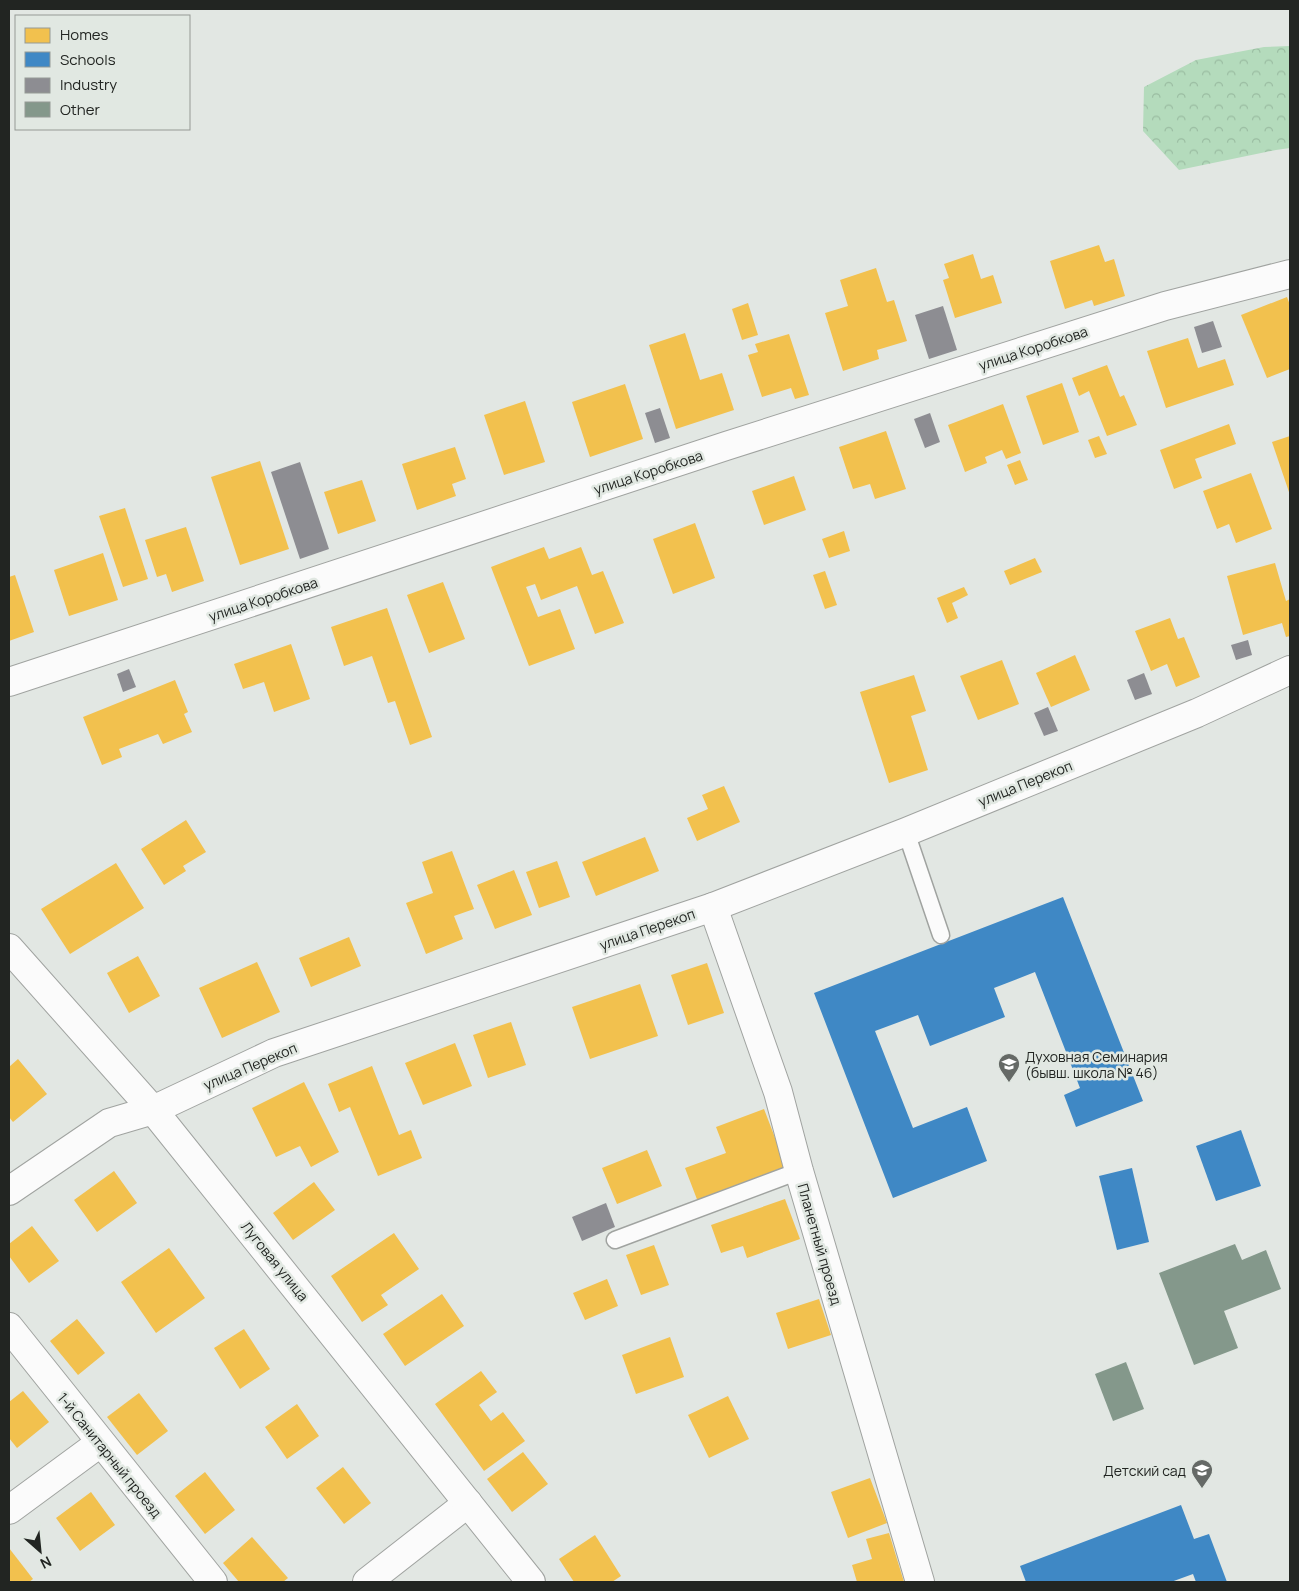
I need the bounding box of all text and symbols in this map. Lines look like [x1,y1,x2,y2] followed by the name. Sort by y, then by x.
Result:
[15,15,190,130] legend
[60,24,109,45] text: Homes
[60,49,116,70] text: Schools
[60,74,117,95] text: Industry
[60,99,101,120] text: Other
[976,321,1090,375] street label: улица Коробкова
[591,445,705,499] street label: улица Коробкова
[206,572,320,626] street label: улица Коробкова
[975,756,1075,810] street label: улица Перекоп
[597,904,697,954] street label: улица Перекоп
[200,1038,300,1094] street label: улица Перекоп
[1025,1047,1168,1082] place label: Духовная Семинария (бывш. школа № 46)
[997,1052,1021,1083] school or university icon: Духовная Семинария (бывш. школа № 46)
[794,1181,846,1307] street label: Планетный проезд
[237,1217,313,1305] street label: Луговая улица
[54,1389,166,1521] street label: 1-й Санитарный проезд
[1190,1458,1214,1489] school or university icon: Детский сад
[1103,1461,1186,1480] place label: Детский сад
[15,1526,65,1576] north arrow
[37,1552,55,1574] text: N

